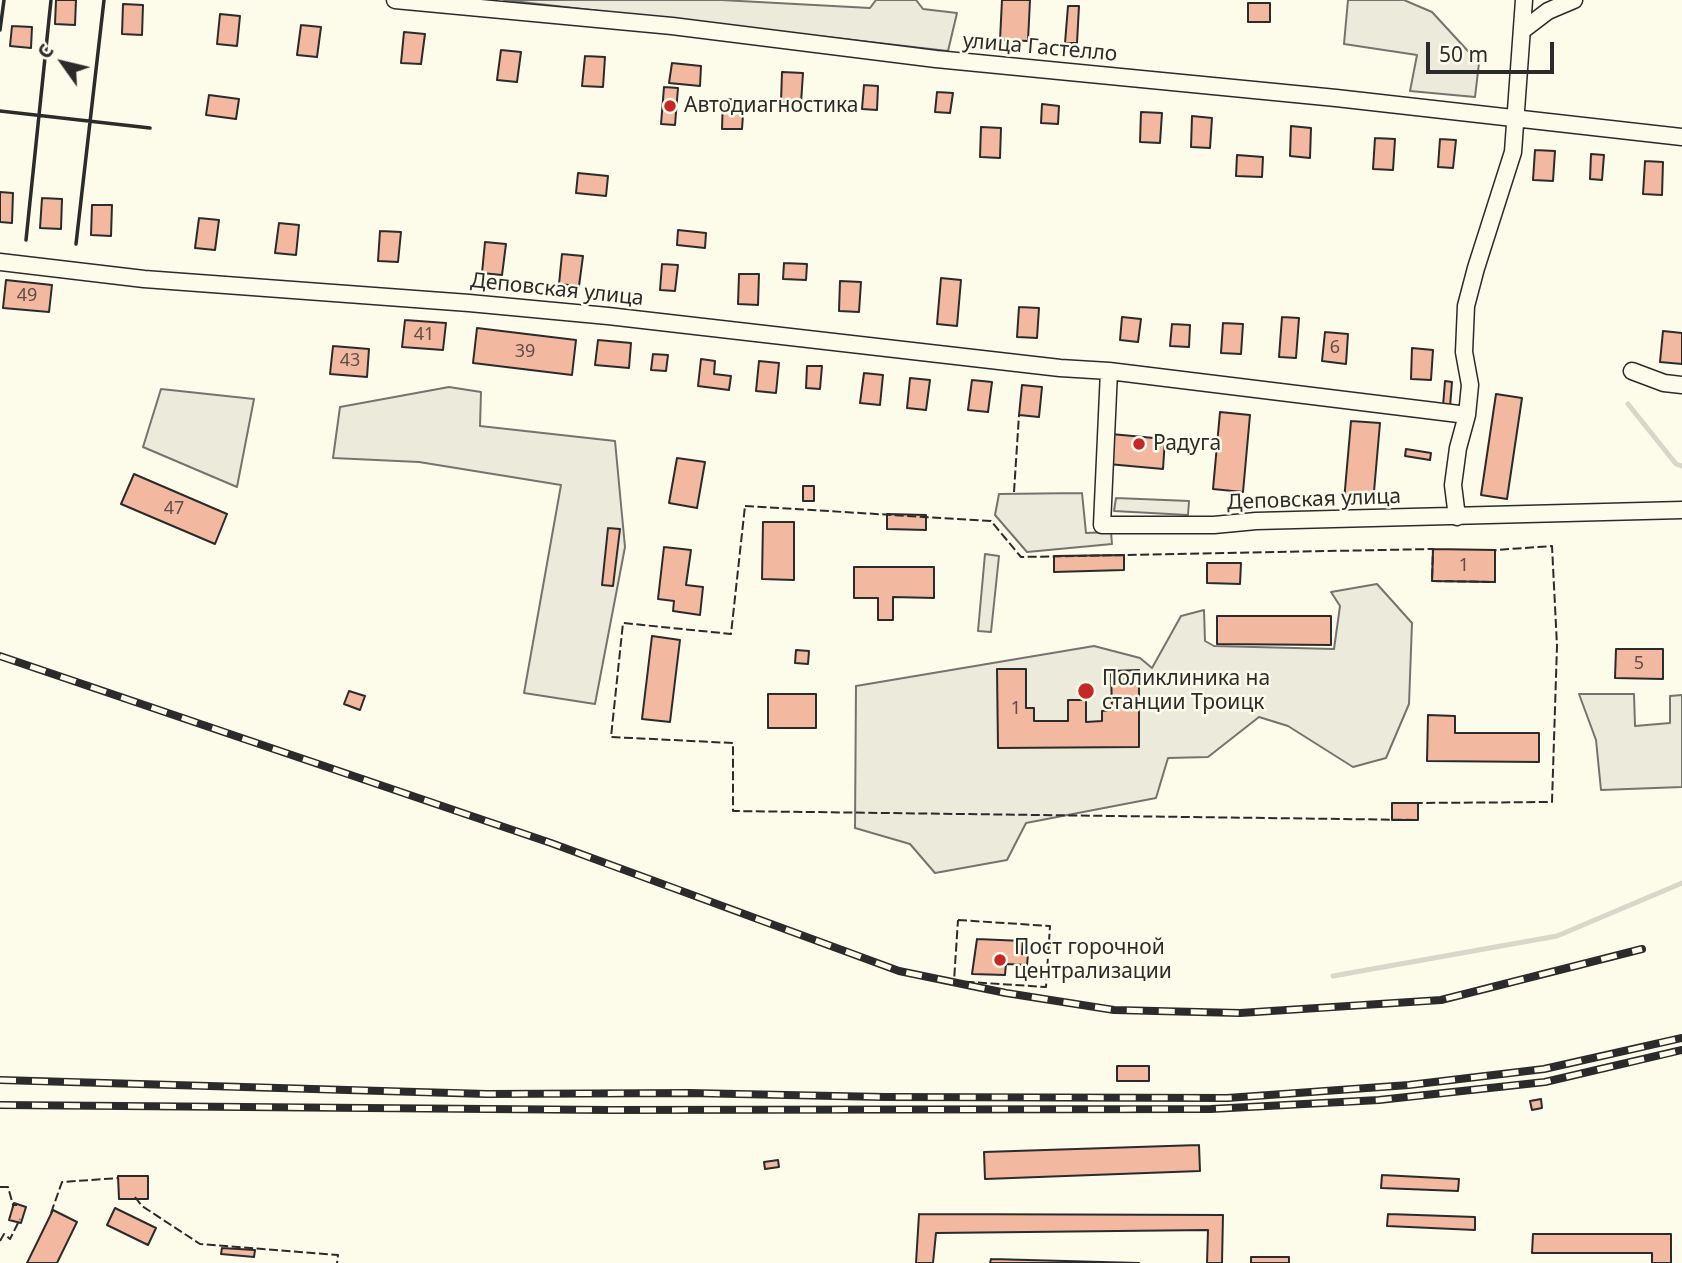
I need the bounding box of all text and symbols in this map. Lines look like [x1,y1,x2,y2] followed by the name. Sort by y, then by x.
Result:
[28,28,98,98] north arrow
[1430,28,1558,72] scale bar
[962,29,1118,67] street label: улица Гастелло
[31,39,60,64] text: С
[1439,40,1488,68] text: 50 m
[684,93,858,119] place label: Автодиагностика
[662,98,678,114] marker: Автодиагностика
[469,268,645,312] street label: Деповская улица
[17,285,37,307] house number: 49
[414,324,434,346] house number: 41
[1330,337,1340,359] house number: 6
[515,341,535,363] house number: 39
[340,350,360,372] house number: 43
[1153,431,1221,457] place label: Радуга
[1131,436,1147,452] marker: Радуга
[1227,484,1401,516] street label: Деповская улица
[164,498,184,520] house number: 47
[1459,555,1469,577] house number: 1
[1634,653,1644,675] house number: 5
[1102,666,1270,716] place label: Поликлиника на станции Троицк
[1076,681,1096,701] marker: Поликлиника на станции Троицк
[1011,698,1021,720] house number: 1
[1014,935,1172,985] place label: Пост горочной централизации
[992,952,1008,968] marker: Пост горочной централизации

